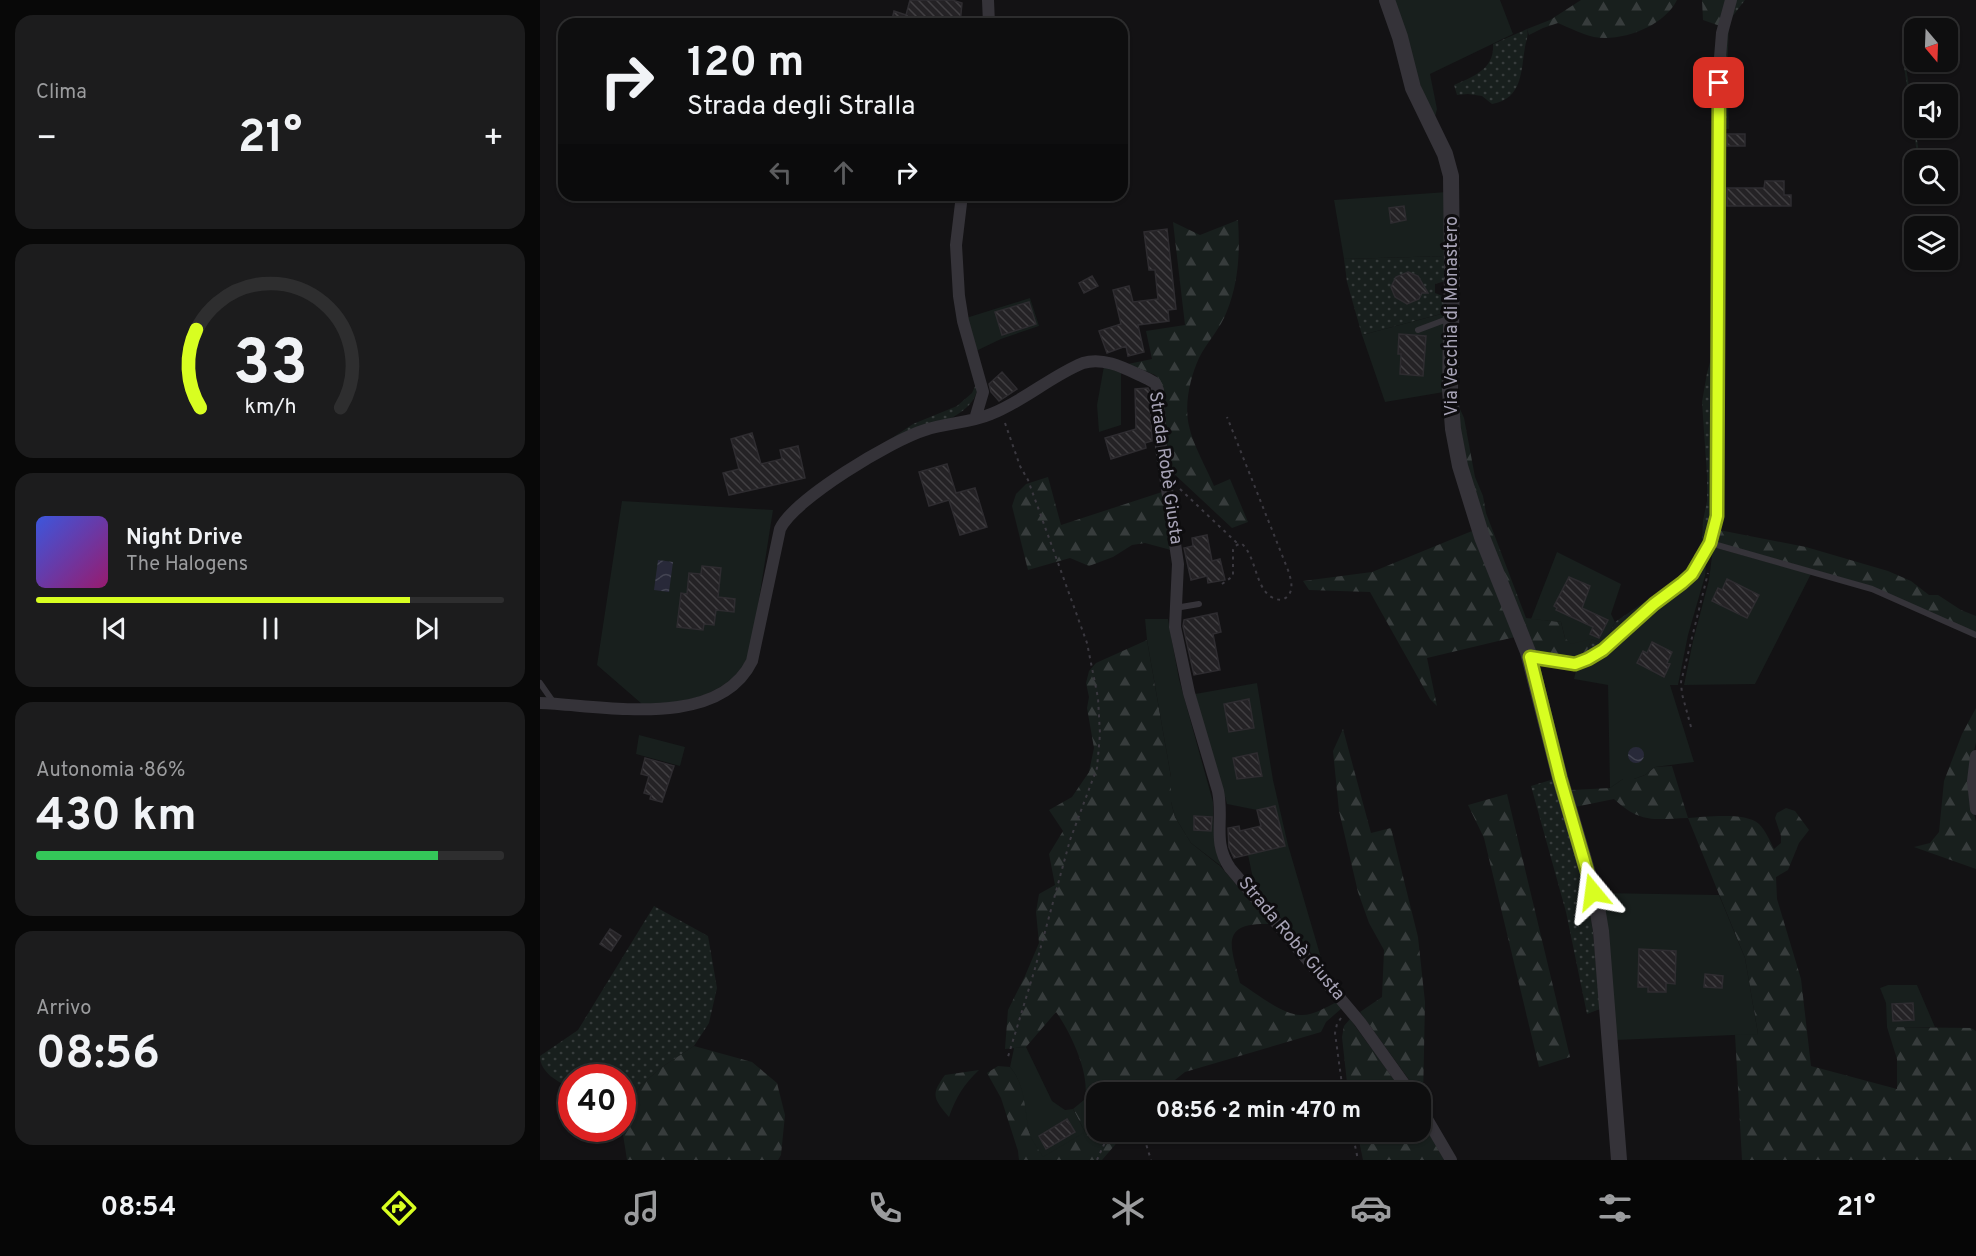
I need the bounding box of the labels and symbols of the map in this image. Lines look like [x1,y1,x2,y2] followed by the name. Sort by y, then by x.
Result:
[1904,18,1958,72] north arrow
[1693,57,1744,108] pin
[1441,216,1464,416] street label: Via Vecchia di Monastero
[1143,390,1187,546] street label: Strada Robè Giusta
[1561,860,1625,924] position arrow
[1233,873,1349,1005] street label: Strada Robè Giusta
[558,1064,636,1142] speed limit sign: 40

